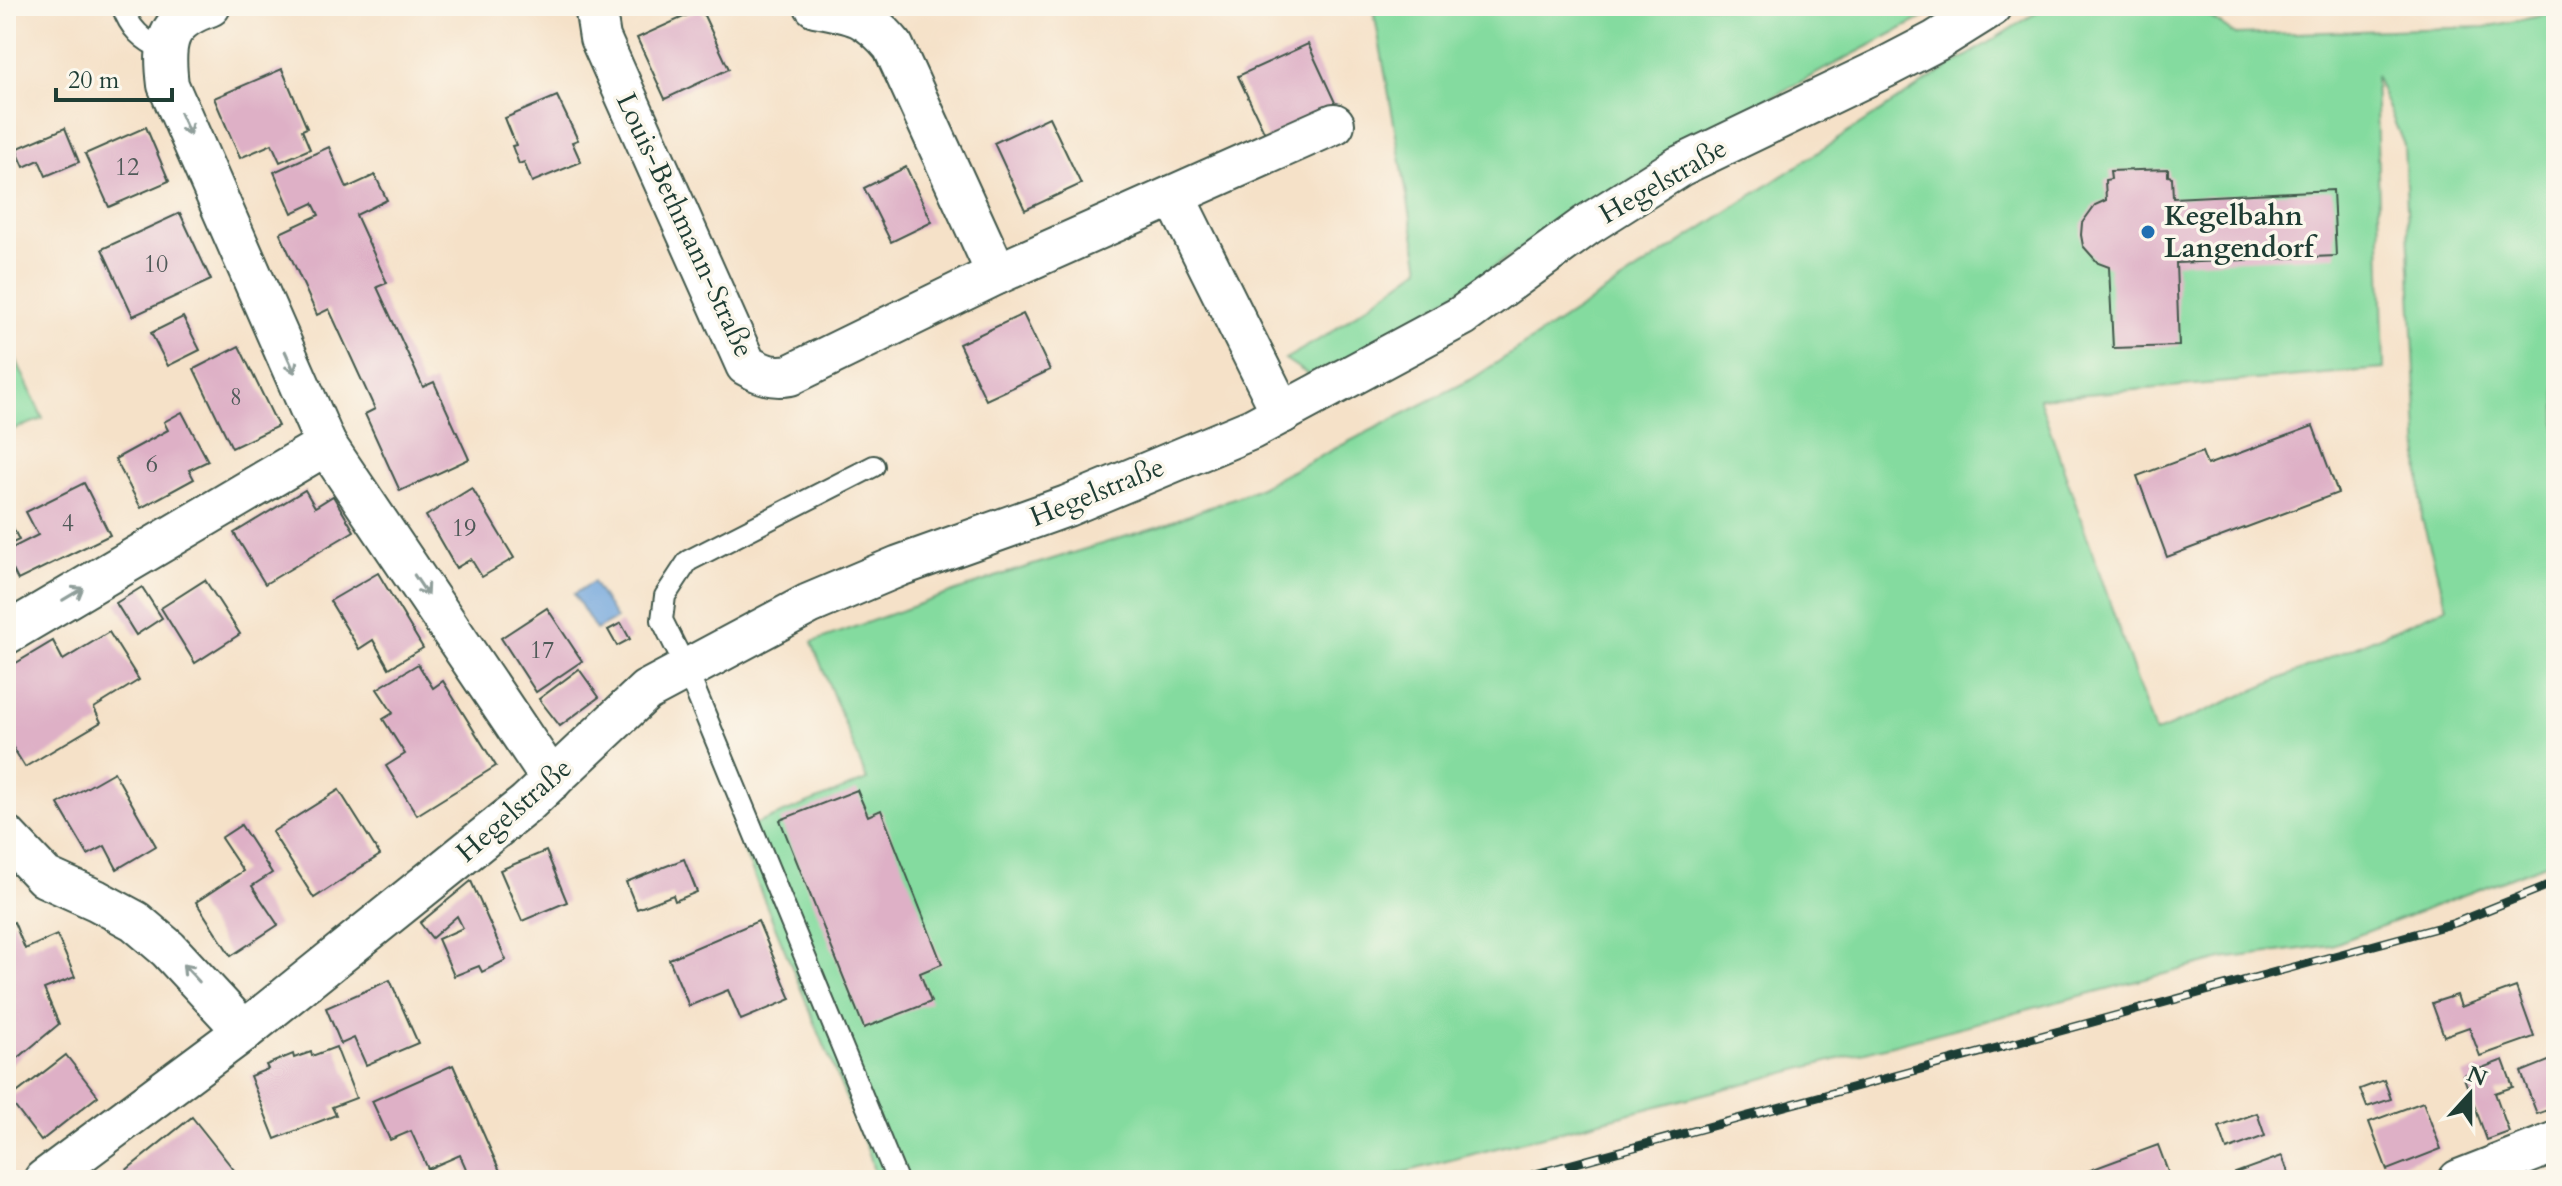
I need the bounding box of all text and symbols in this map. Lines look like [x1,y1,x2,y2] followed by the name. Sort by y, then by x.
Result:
[56,52,172,102] scale bar
[68,64,120,97] text: 20 m
[607,87,763,363] street label: Louis-Bethmann-Straße
[179,111,194,136] one-way arrow
[1592,129,1734,233] street label: Hegelstraße
[115,151,139,184] house number: 12
[2164,197,2318,267] place label: Kegelbahn Langendorf
[2139,223,2157,241] marker: Kegelbahn Langendorf
[144,248,168,281] house number: 10
[283,349,298,374] one-way arrow
[230,381,242,414] house number: 8
[146,448,158,481] house number: 6
[1024,448,1170,536] street label: Hegelstraße
[62,507,74,540] house number: 4
[452,512,476,545] house number: 19
[413,574,429,596] one-way arrow
[61,586,84,602] one-way arrow
[530,634,554,667] house number: 17
[448,749,580,871] street label: Hegelstraße
[181,963,200,983] one-way arrow
[2430,1054,2510,1134] north arrow
[2463,1059,2491,1094] text: N

